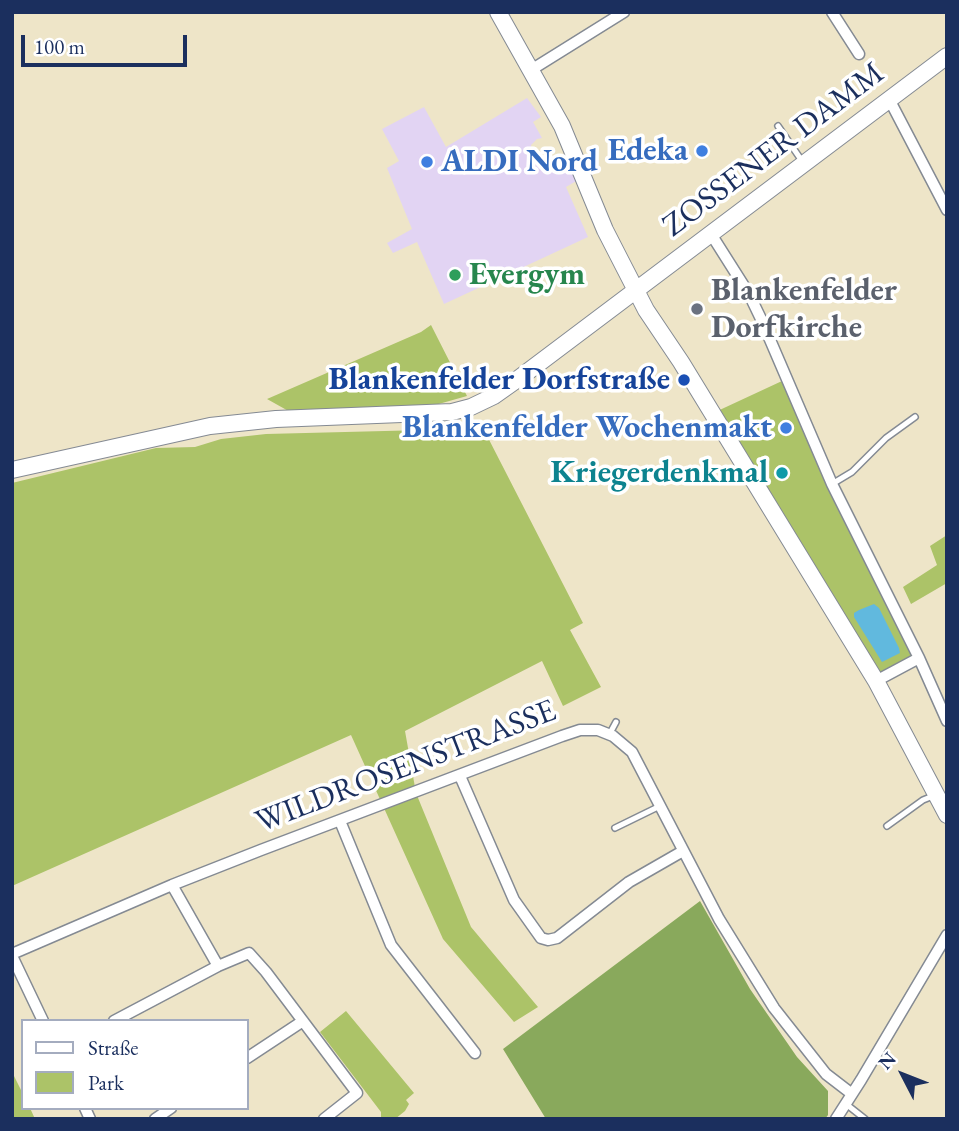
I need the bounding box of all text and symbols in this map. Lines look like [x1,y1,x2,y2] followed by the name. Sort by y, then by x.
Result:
[24,21,191,65] scale bar
[34,33,85,60] text: 100 m
[656,54,892,246] street label: ZOSSENER DAMM
[608,132,688,170] place label: Edeka
[441,143,598,181] place label: ALDI Nord
[694,143,710,159] marker: Edeka
[419,154,435,170] marker: ALDI Nord
[469,256,585,294] place label: Evergym
[447,267,463,283] marker: Evergym
[711,272,897,347] place label: Blankenfelder Dorfkirche
[689,301,705,317] marker: Blankenfelder Dorfkirche
[328,361,670,399] place label: Blankenfelder Dorfstraße
[676,372,692,388] marker: Blankenfelder Dorfstraße
[402,409,772,447] place label: Blankenfelder Wochenmakt
[778,420,794,436] marker: Blankenfelder Wochenmakt
[551,454,768,492] place label: Kriegerdenkmal
[774,465,790,481] marker: Kriegerdenkmal
[250,692,562,842] street label: WILDROSENSTRASSE
[21,1019,248,1110] legend
[88,1034,139,1061] text: Straße
[868,1040,938,1110] north arrow
[873,1047,901,1075] text: N
[88,1069,124,1096] text: Park

